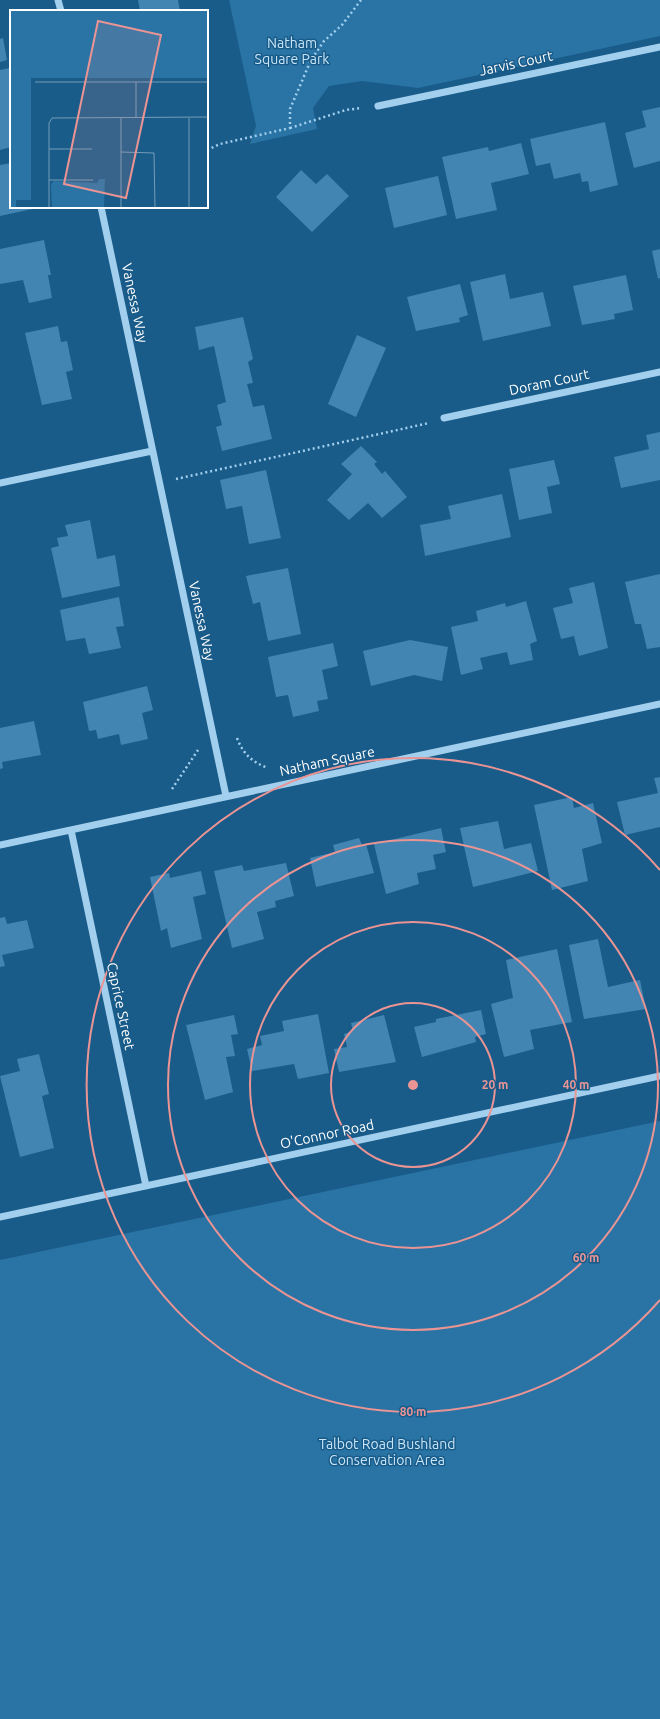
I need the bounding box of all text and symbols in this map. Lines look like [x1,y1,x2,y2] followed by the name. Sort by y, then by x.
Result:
[10,10,208,208] inset map
[255,35,329,67] park label: Natham Square Park
[478,47,555,79] street label: Jarvis Court
[119,262,151,344] street label: Vanessa Way
[508,366,591,398] street label: Doram Court
[186,580,218,662] street label: Vanessa Way
[278,743,376,779] street label: Natham Square
[104,961,138,1052] street label: Caprice Street
[406,1078,420,1092] centre of rings
[482,1078,508,1091] text: 20 m
[563,1078,589,1091] text: 40 m
[279,1116,375,1152] street label: O'Connor Road
[573,1251,599,1264] text: 60 m
[400,1405,426,1418] text: 80 m
[319,1436,455,1468] park label: Talbot Road Bushland Conservation Area

